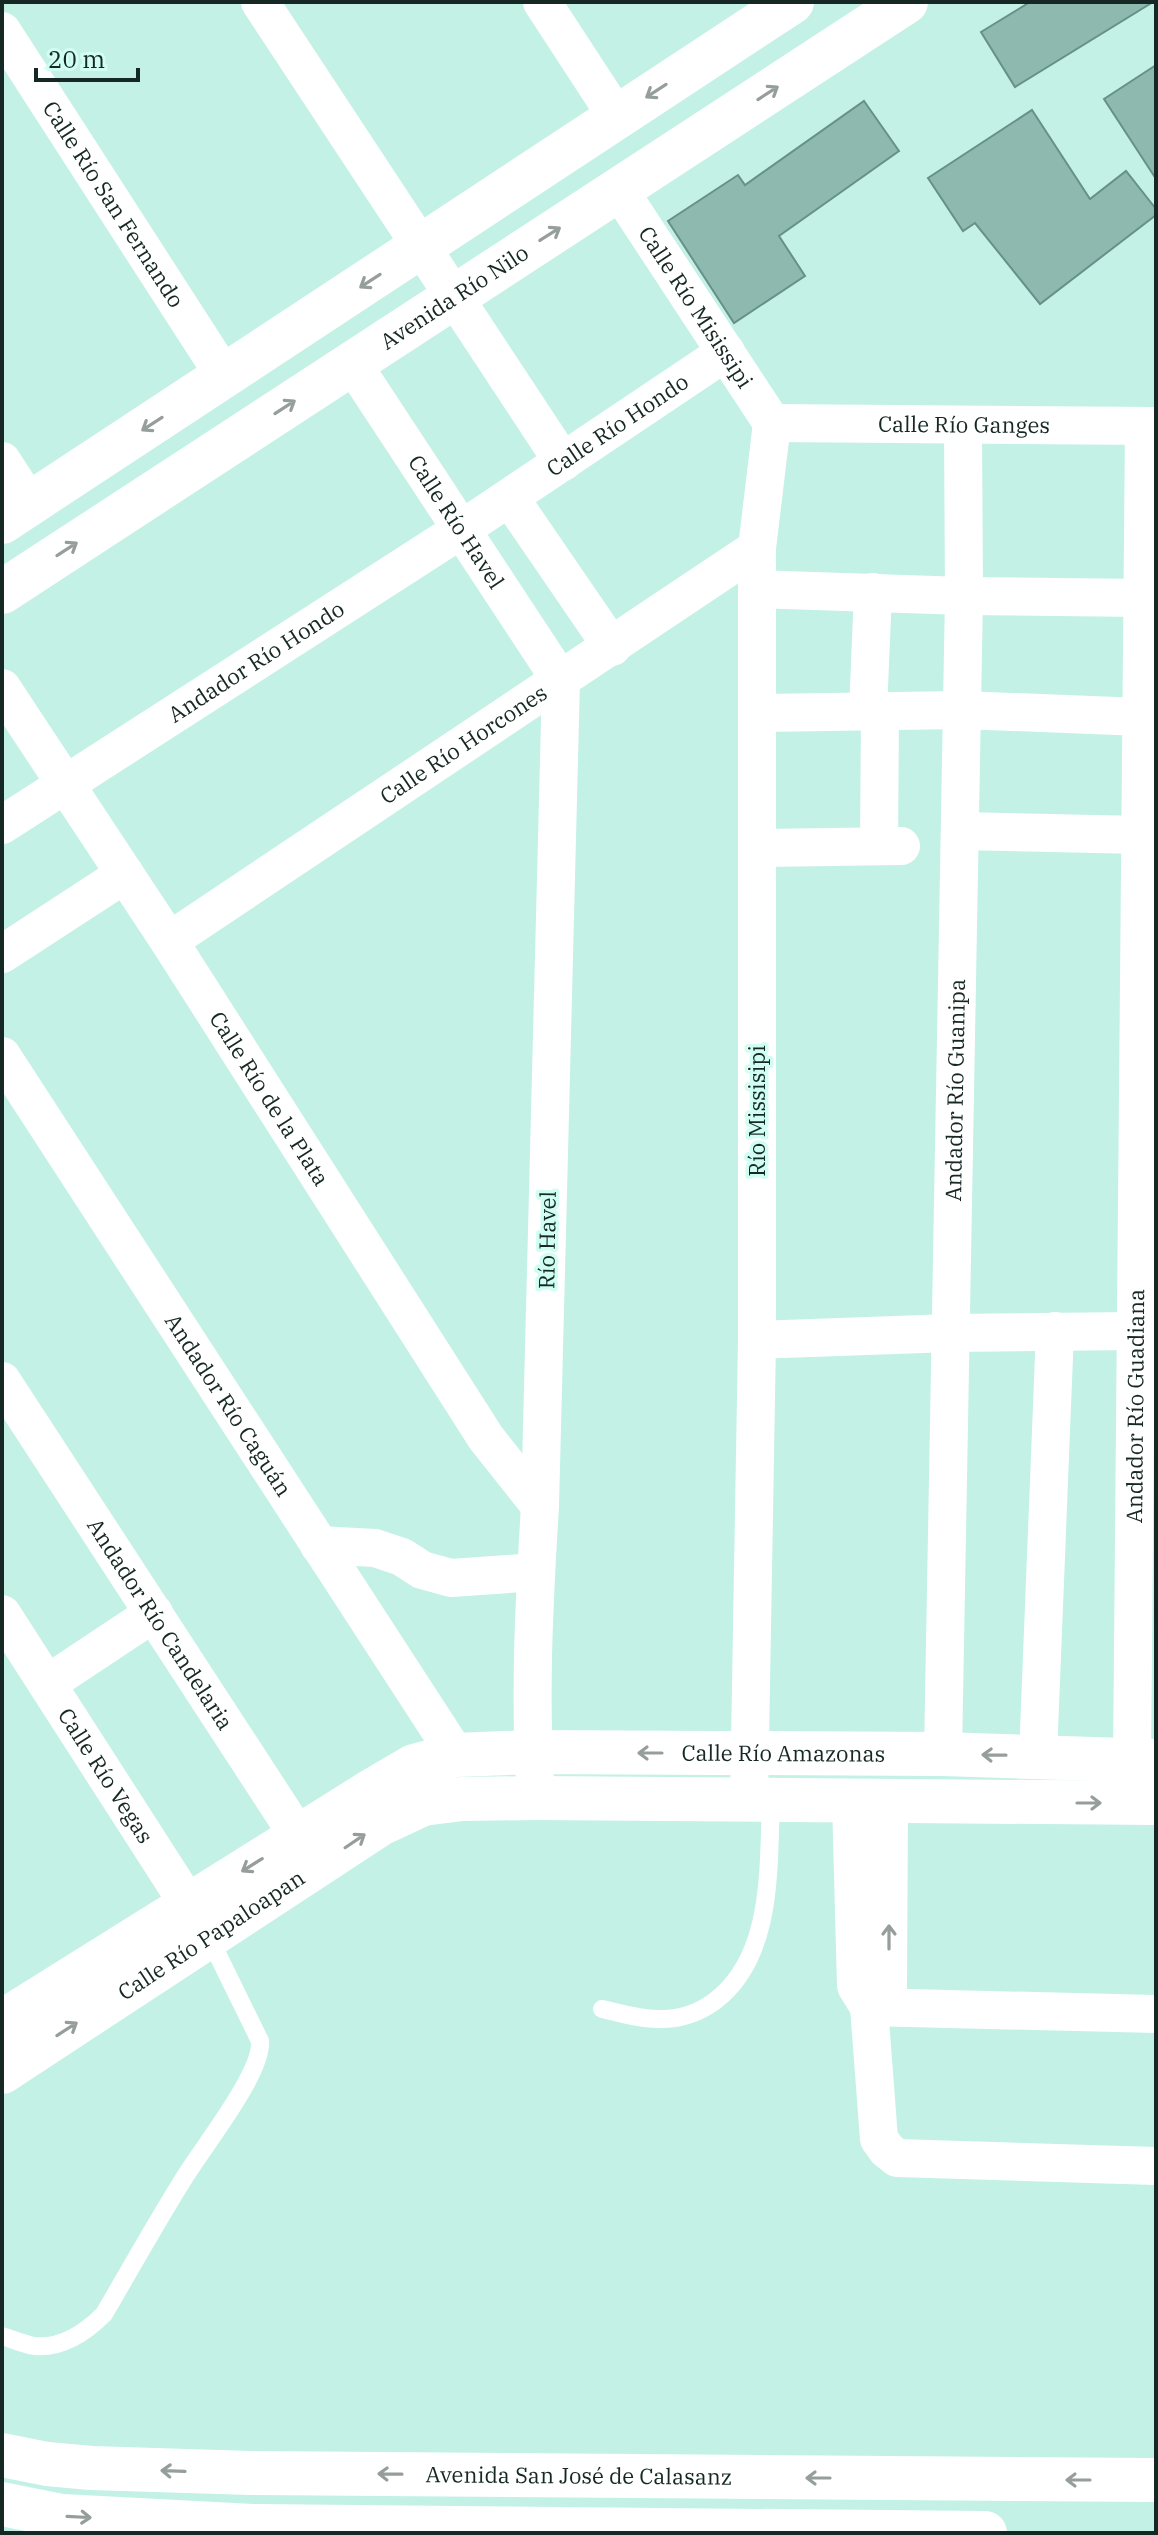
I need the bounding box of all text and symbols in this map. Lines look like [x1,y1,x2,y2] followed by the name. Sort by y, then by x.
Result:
[36,32,138,82] scale bar
[48,43,105,75] text: 20 m
[646,83,668,99] one-way arrow
[756,84,779,100] one-way arrow
[37,95,191,313] street label: Calle Río San Fernando
[633,220,760,393] street label: Calle Río Misissipi
[538,226,561,242] one-way arrow
[374,237,534,356] street label: Avenida Río Nilo
[359,274,382,290] one-way arrow
[540,366,694,482] street label: Calle Río Hondo
[273,398,296,414] one-way arrow
[878,409,1050,439] street label: Calle Río Ganges
[142,416,164,432] one-way arrow
[402,449,511,594] street label: Calle Río Havel
[56,541,78,557] one-way arrow
[162,594,349,729] street label: Andador Río Hondo
[374,678,552,810] street label: Calle Río Horcones
[938,978,971,1202] street label: Andador Río Guanipa
[204,1006,336,1191] street label: Calle Río de la Plata
[742,1045,771,1177] street label: Río Missisipi
[531,1191,562,1289] street label: Río Havel
[1119,1289,1150,1523] street label: Andador Río Guadiana
[159,1308,299,1501] street label: Andador Río Caguán
[81,1512,240,1735] street label: Andador Río Candelaria
[52,1702,160,1848] street label: Calle Río Vegas
[681,1738,885,1768] street label: Calle Río Amazonas
[637,1745,664,1761] one-way arrow
[981,1747,1008,1763] one-way arrow
[1075,1795,1102,1811] one-way arrow
[343,1832,366,1848] one-way arrow
[241,1858,264,1874] one-way arrow
[112,1863,310,2006] street label: Calle Río Papaloapan
[881,1924,897,1951] one-way arrow
[55,2021,78,2037] one-way arrow
[426,2459,732,2491] street label: Avenida San José de Calasanz
[160,2463,187,2478] one-way arrow
[377,2466,404,2482] one-way arrow
[805,2470,832,2486] one-way arrow
[1065,2472,1092,2488] one-way arrow
[65,2510,92,2525] one-way arrow

